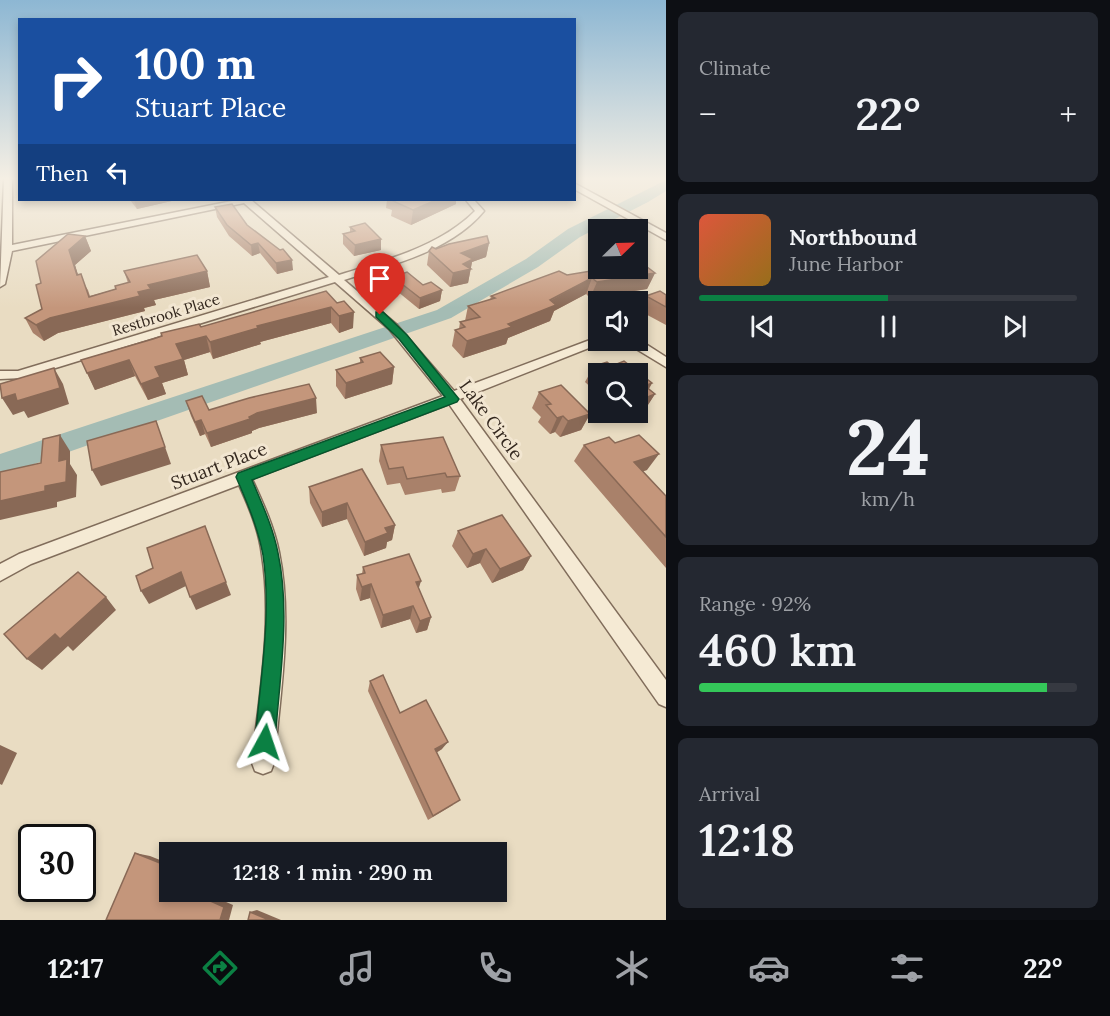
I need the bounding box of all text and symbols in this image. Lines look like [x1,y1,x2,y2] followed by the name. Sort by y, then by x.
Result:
[135,37,255,91] text: 100 m
[36,42,114,120] icon: right
[699,55,771,80] text: Climate
[855,85,921,142] text: 22°
[135,90,286,124] text: Stuart Place
[699,93,717,135] text: −
[1060,93,1077,135] text: +
[101,156,134,189] icon: left
[36,159,89,187] text: Then
[588,219,648,279] north arrow
[588,219,648,423] map controls
[789,223,917,251] text: Northbound
[789,251,903,276] text: June Harbor
[354,253,405,315] pin
[363,262,396,295] icon: arrive
[110,289,222,340] street label: Restbrook Place
[588,291,648,351] button: sound
[746,310,779,343] icon: previous
[872,310,905,343] icon: pause
[998,310,1031,343] icon: next
[588,363,648,423] button: search
[455,375,528,465] street label: Lake Circle
[846,397,930,496] text: 24
[168,437,270,494] street label: Stuart Place
[861,486,915,511] text: km/h
[699,591,811,616] text: Range · 92%
[699,621,857,678] text: 460 km
[233,710,297,774] position arrow
[699,781,760,806] text: Arrival
[699,811,795,868] text: 12:18
[18,824,96,902] speed limit sign: 30
[233,858,433,886] text: 12:18 · 1 min · 290 m
[199,947,241,989] icon: directions
[336,947,378,989] icon: music
[474,947,516,989] icon: phone
[611,947,653,989] icon: climate
[748,947,790,989] icon: car
[886,947,928,989] icon: filters
[48,951,103,985] text: 12:17
[1023,951,1062,985] text: 22°

